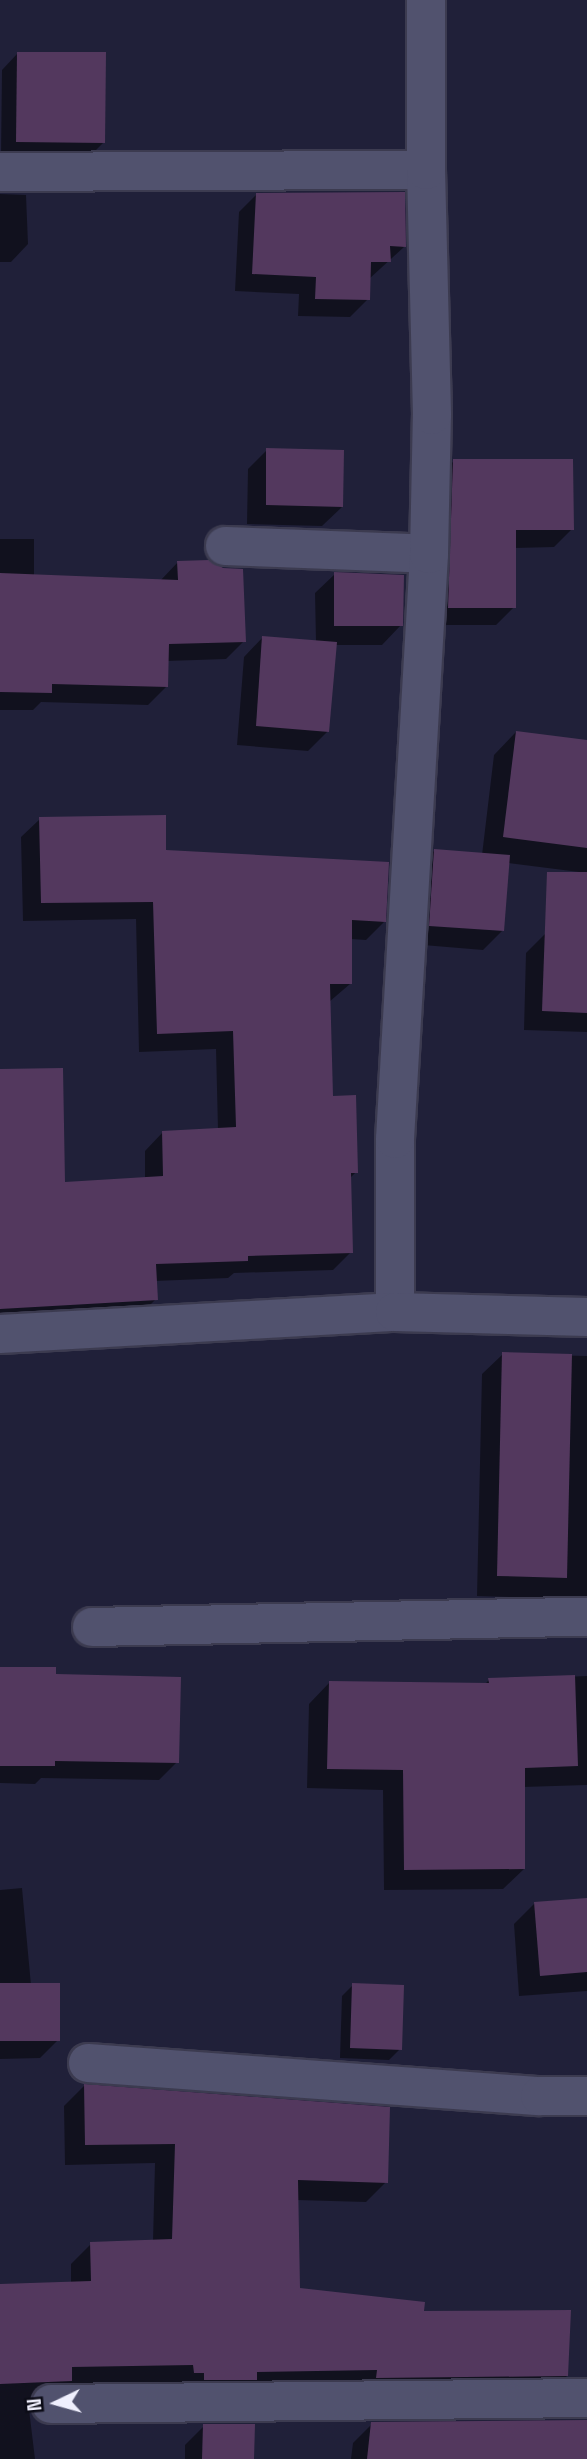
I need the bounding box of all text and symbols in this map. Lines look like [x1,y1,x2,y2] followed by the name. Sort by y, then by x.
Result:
[21,2368,91,2438] north arrow
[22,2397,48,2412] text: N

